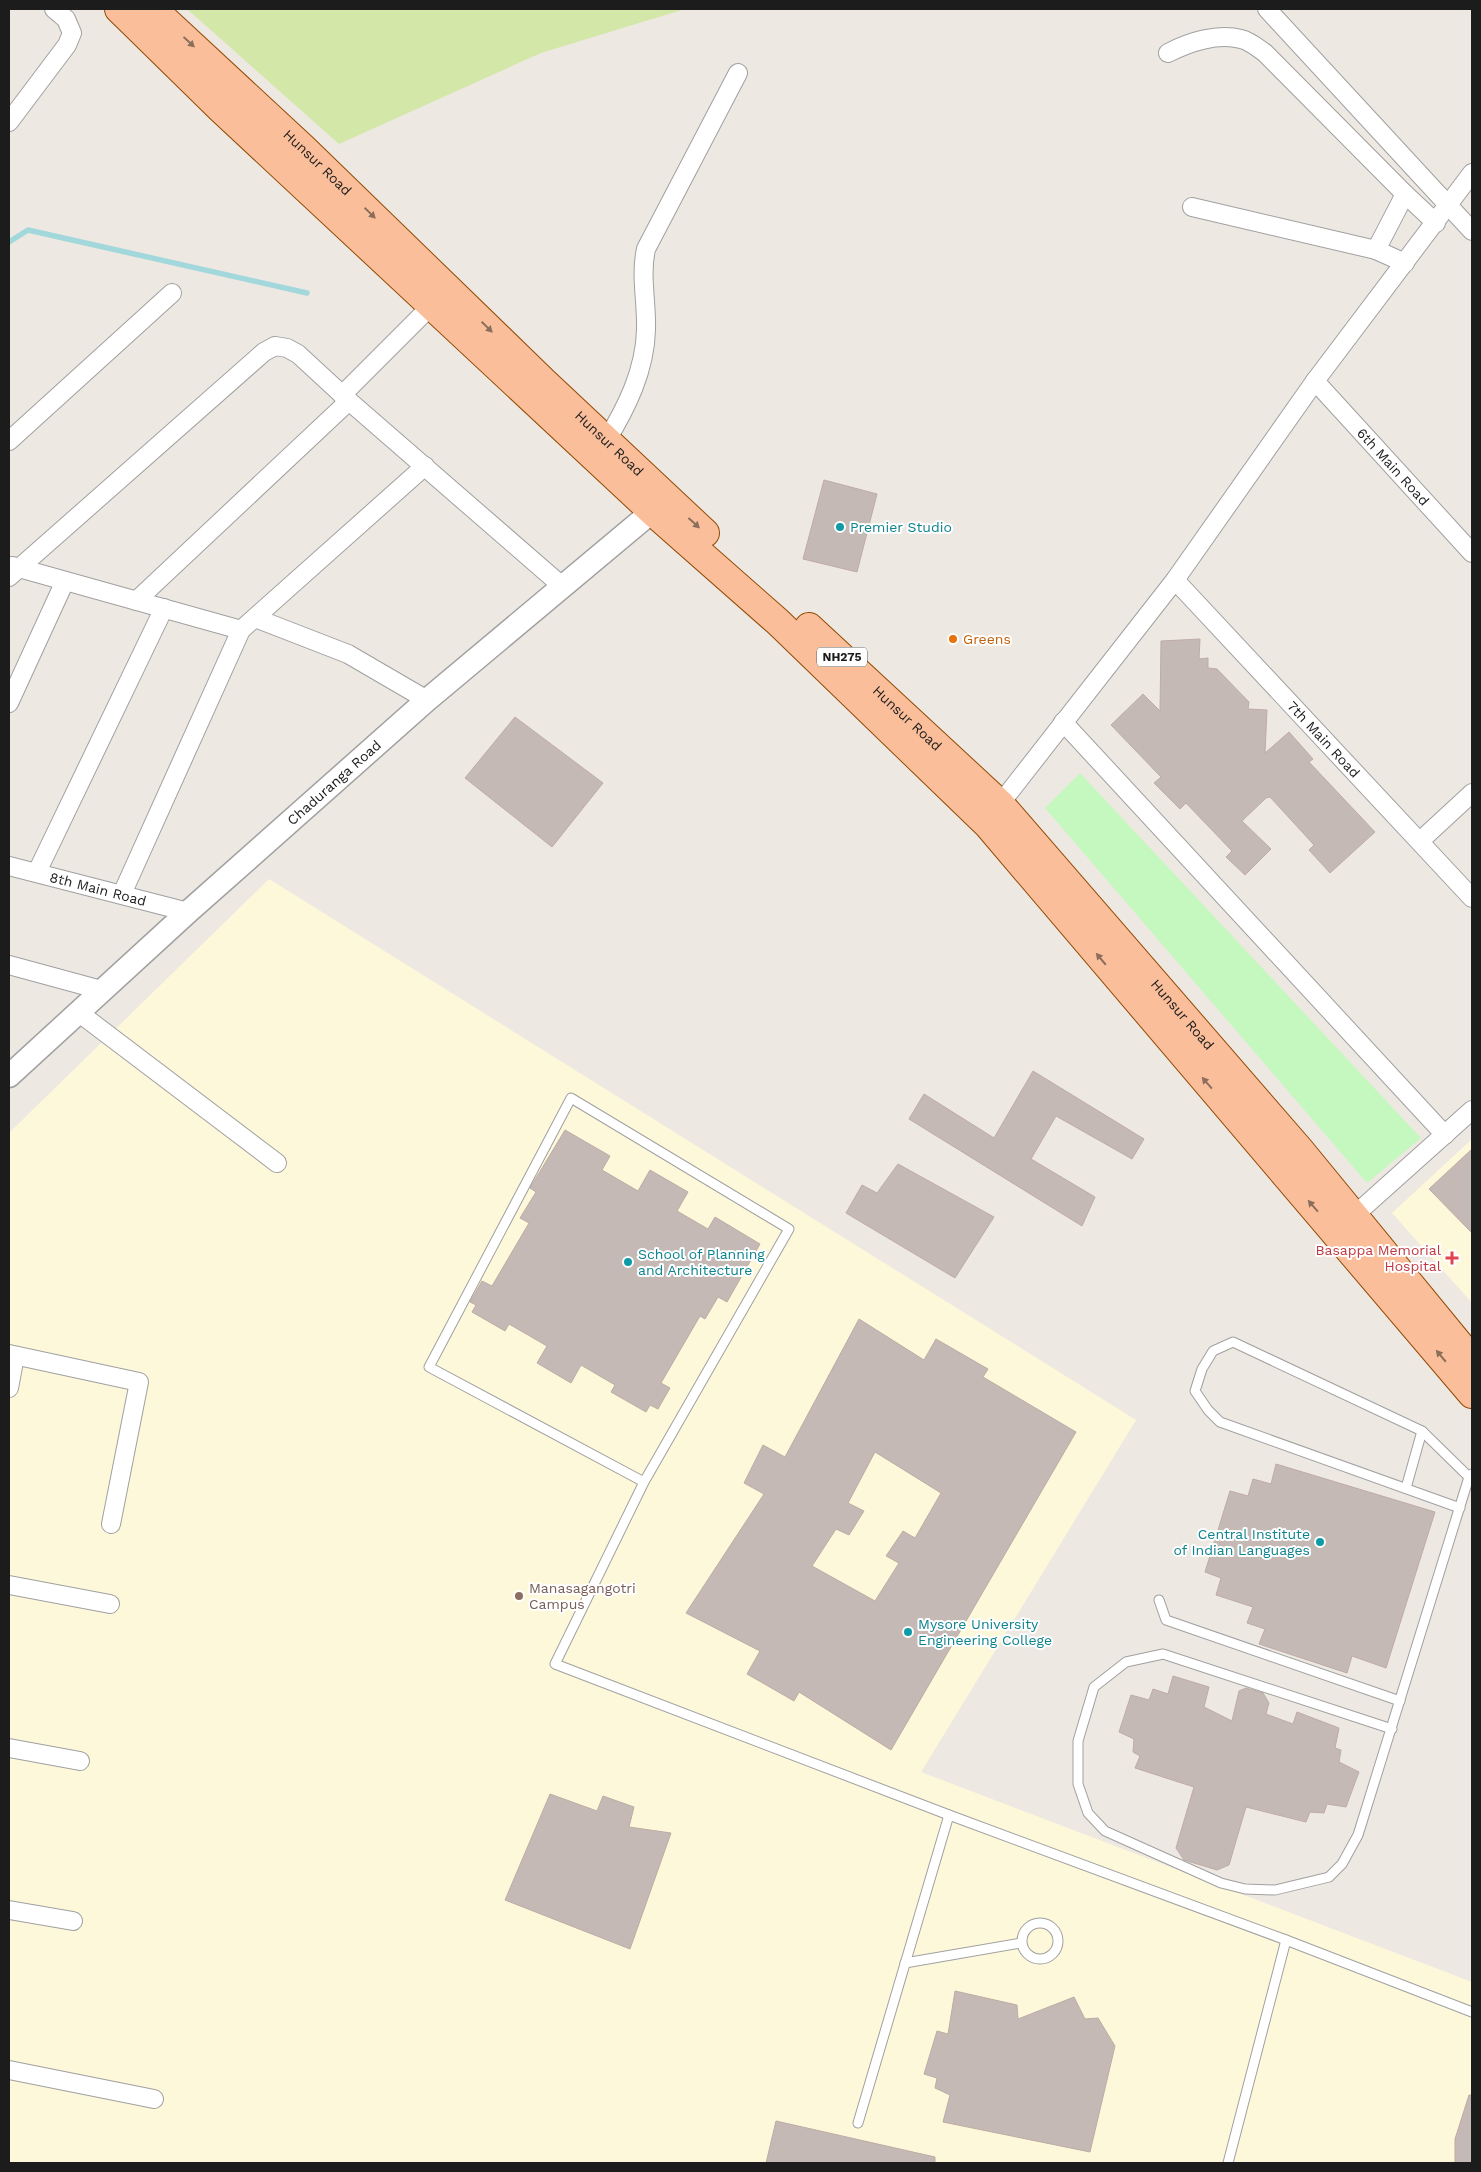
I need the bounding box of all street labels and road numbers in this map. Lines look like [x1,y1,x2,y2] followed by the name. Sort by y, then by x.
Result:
[280,126,355,199] street label: Hunsur Road
[572,407,647,479] street label: Hunsur Road
[1354,425,1432,509] street label: 6th Main Road
[817,648,867,666] road number: NH275
[870,682,945,754] street label: Hunsur Road
[1284,698,1363,781] street label: 7th Main Road
[284,737,384,828] street label: Chaduranga Road
[48,869,148,909] street label: 8th Main Road
[1148,976,1217,1053] street label: Hunsur Road

